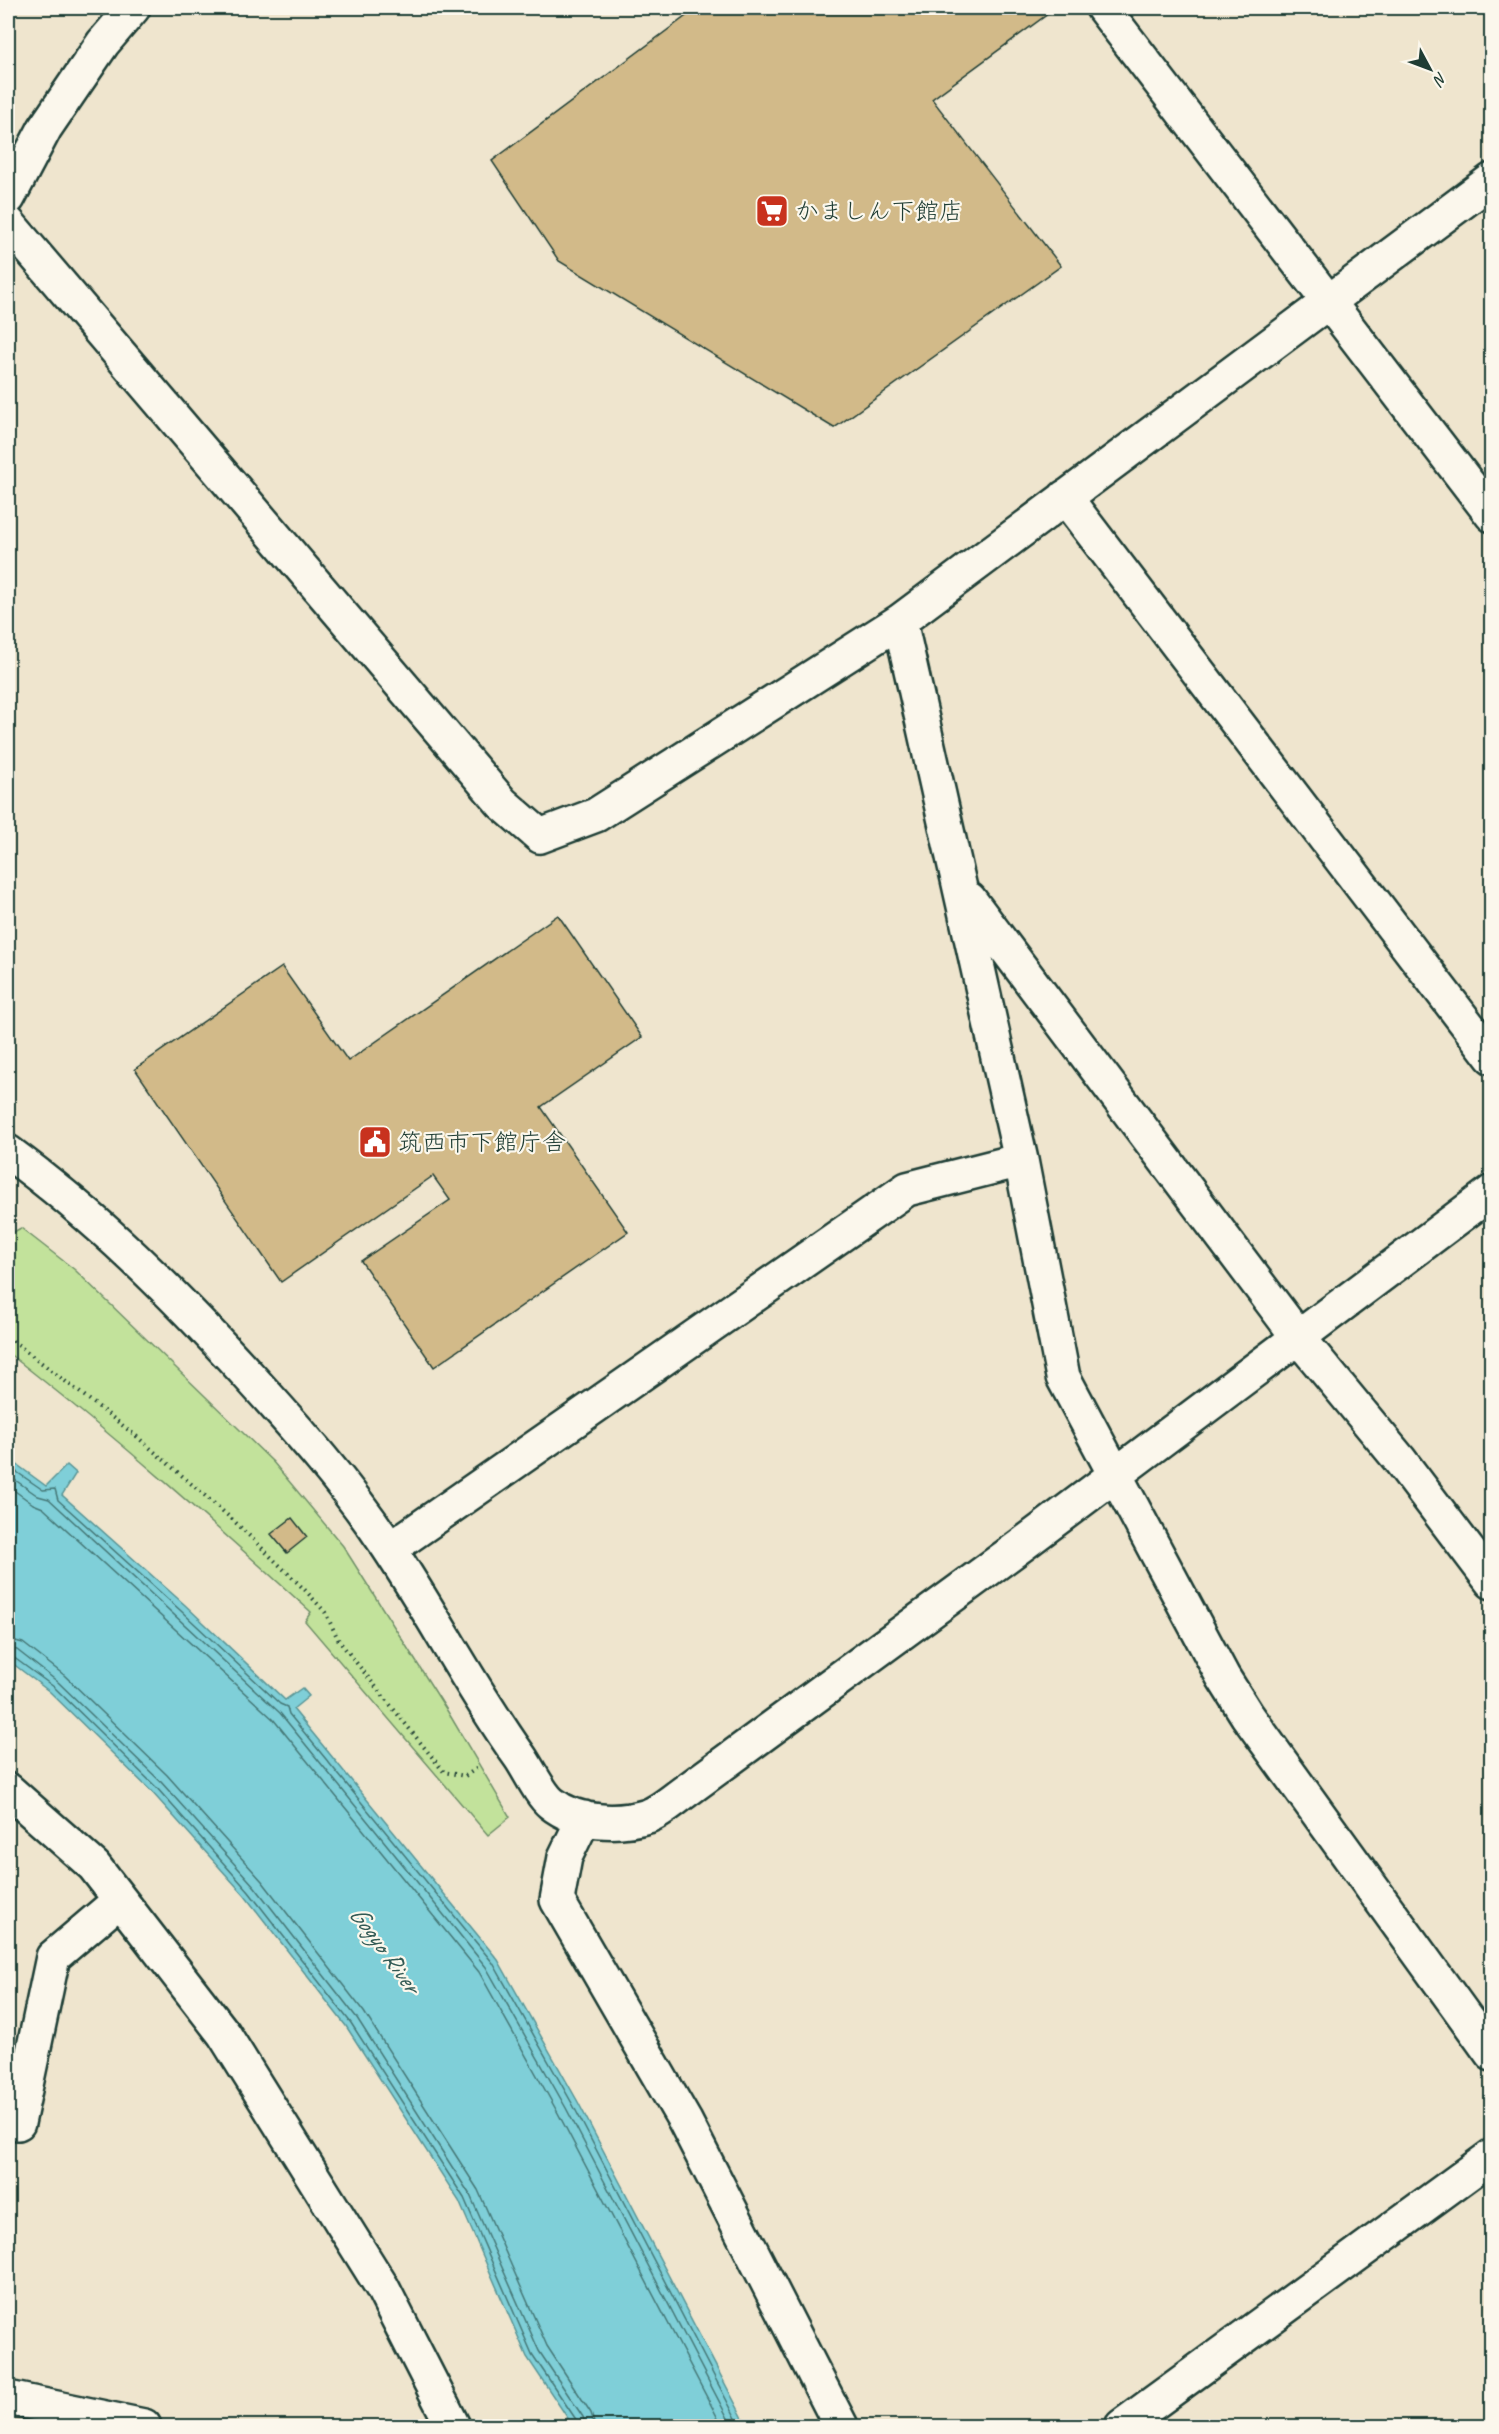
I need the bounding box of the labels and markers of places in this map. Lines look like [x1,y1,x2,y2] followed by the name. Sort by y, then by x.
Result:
[754,193,790,229] supermarket icon: かましん下館店
[795,196,963,226] place label: かましん下館店
[357,1124,393,1160] public building icon: 筑西市下館庁舎
[398,1127,566,1157] place label: 筑西市下館庁舎

